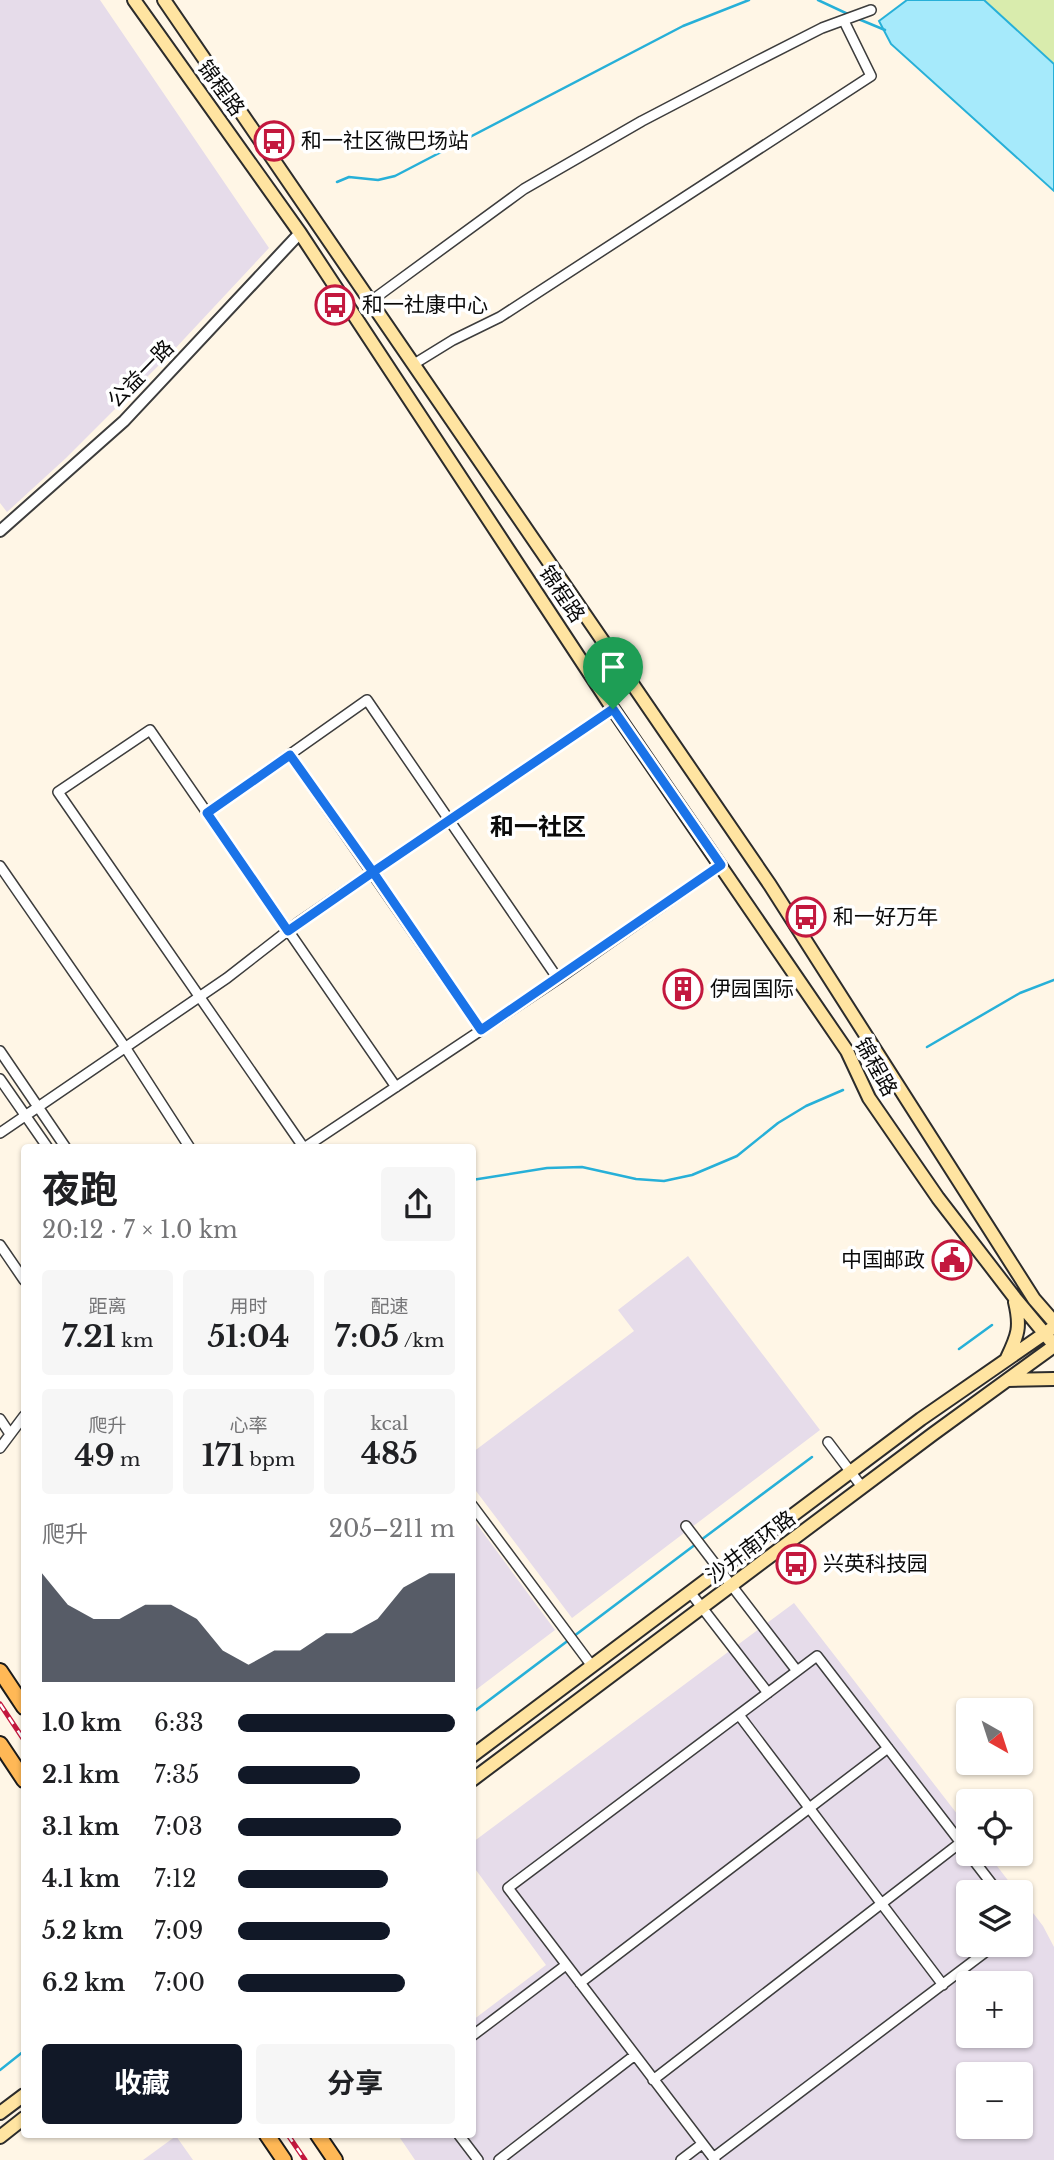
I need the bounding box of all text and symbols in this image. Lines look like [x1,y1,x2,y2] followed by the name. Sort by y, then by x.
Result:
[192,55,250,121] street label: 锦程路
[253,120,295,162] bus stop icon: 和一社区微巴场站
[301,128,469,154] place label: 和一社区微巴场站
[314,284,356,326] bus stop icon: 和一社康中心
[362,292,488,318] place label: 和一社康中心
[102,335,180,413] street label: 公益一路
[534,561,590,627] street label: 锦程路
[583,637,643,709] pin
[594,648,632,686] icon: arrive
[490,812,586,841] district label: 和一社区
[785,896,827,938] bus stop icon: 和一好万年
[833,904,938,930] place label: 和一好万年
[662,968,704,1010] building icon: 伊园国际
[710,976,794,1002] place label: 伊园国际
[849,1033,903,1101] street label: 锦程路
[42,1166,118,1213] text: 夜跑
[381,1167,455,1241] button: share
[42,1216,238,1244] text: 20:12 · 7 × 1.0 km
[931,1239,973,1281] public building icon: 中国邮政
[841,1247,925,1273] place label: 中国邮政
[88,1295,127,1318] text: 距离
[229,1295,268,1318] text: 用时
[370,1295,409,1318] text: 配速
[62,1318,116,1355] text: 7.21
[207,1318,290,1355] text: 51:04
[334,1318,399,1355] text: 7:05
[116,1329,153,1352] text: km
[399,1329,445,1352] text: /km
[371,1412,408,1435] text: kcal
[88,1414,127,1437] text: 爬升
[229,1414,268,1437] text: 心率
[361,1435,418,1472] text: 485
[75,1437,115,1474] text: 49
[202,1437,244,1474] text: 171
[115,1448,140,1471] text: m
[244,1448,295,1471] text: bpm
[701,1505,801,1589] street label: 沙井南环路
[329,1515,455,1543] text: 205–211 m
[42,1520,88,1548] text: 爬升
[775,1543,817,1585] bus stop icon: 兴英科技园
[823,1551,928,1577] place label: 兴英科技园
[956,1698,1032,1774] north arrow
[956,1698,1033,2139] map controls
[42,1709,122,1737] text: 1.0 km
[154,1709,204,1737] text: 6:33
[42,1761,120,1789] text: 2.1 km
[154,1761,199,1789] text: 7:35
[956,1789,1033,1866] button: locate
[42,1813,120,1841] text: 3.1 km
[154,1813,203,1841] text: 7:03
[42,1865,120,1893] text: 4.1 km
[154,1865,197,1893] text: 7:12
[956,1880,1033,1957] button: layers
[42,1917,123,1945] text: 5.2 km
[154,1917,203,1945] text: 7:09
[42,1969,125,1997] text: 6.2 km
[154,1969,205,1997] text: 7:00
[956,1971,1033,2048] button: +
[42,2044,242,2124] button: 收藏
[256,2044,455,2124] button: 分享
[956,2062,1033,2139] button: −

